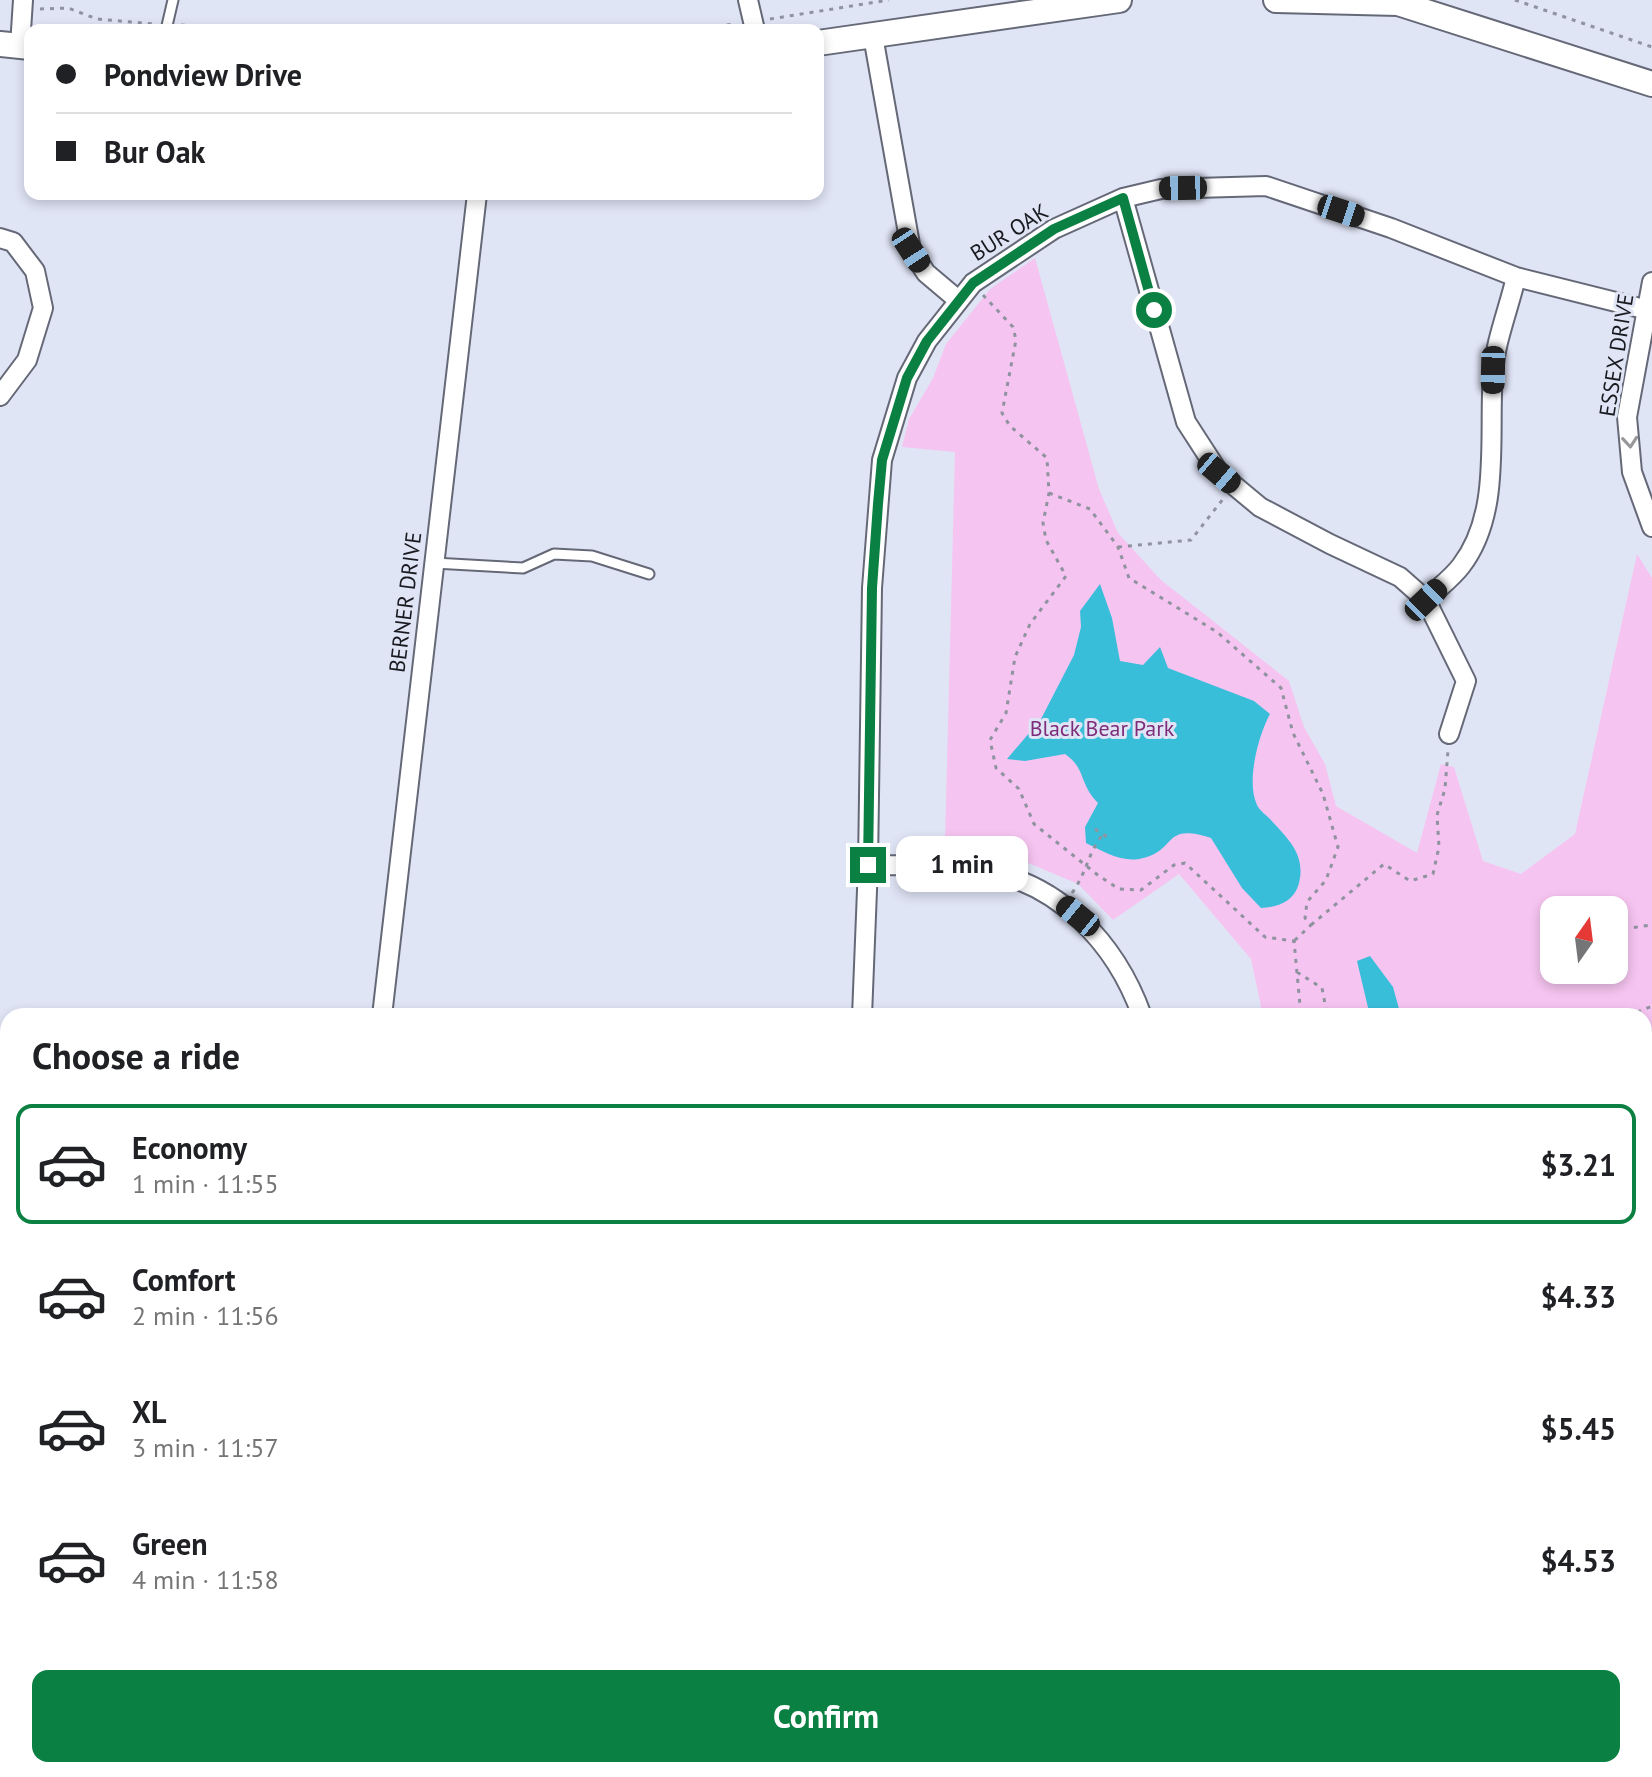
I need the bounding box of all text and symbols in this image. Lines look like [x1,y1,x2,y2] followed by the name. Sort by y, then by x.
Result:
[104,55,302,94] text: Pondview Drive
[104,132,205,171] text: Bur Oak
[1159,176,1207,200] car
[1314,192,1368,230] car
[965,197,1053,267] street label: BUR OAK
[888,223,934,277] car
[1136,292,1172,328] route start
[1592,292,1640,418] street label: ESSEX DRIVE
[1481,346,1505,394] car
[1621,436,1638,449] one-way arrow
[1193,448,1245,498] car
[382,530,428,674] street label: BERNER DRIVE
[1400,575,1452,625] car
[1030,714,1175,742] park label: Black Bear Park
[896,837,1028,893] callout: 1 min
[850,847,886,883] route end
[930,847,994,880] text: 1 min
[1052,892,1104,940] car
[1540,896,1628,984] north arrow
[1540,896,1628,984] map controls
[32,1032,240,1079] text: Choose a ride
[36,1128,108,1200] icon: car
[132,1128,247,1167] text: Economy
[1541,1145,1616,1184] text: $3.21
[132,1167,279,1200] text: 1 min · 11:55
[36,1260,108,1332] icon: car
[132,1260,235,1299] text: Comfort
[1541,1277,1616,1316] text: $4.33
[132,1299,279,1332] text: 2 min · 11:56
[36,1392,108,1464] icon: car
[132,1392,166,1431] text: XL
[1541,1409,1616,1448] text: $5.45
[132,1431,279,1464] text: 3 min · 11:57
[36,1524,108,1596] icon: car
[132,1524,207,1563] text: Green
[1541,1541,1616,1580] text: $4.53
[132,1563,279,1596] text: 4 min · 11:58
[32,1670,1620,1762] button: Confirm

